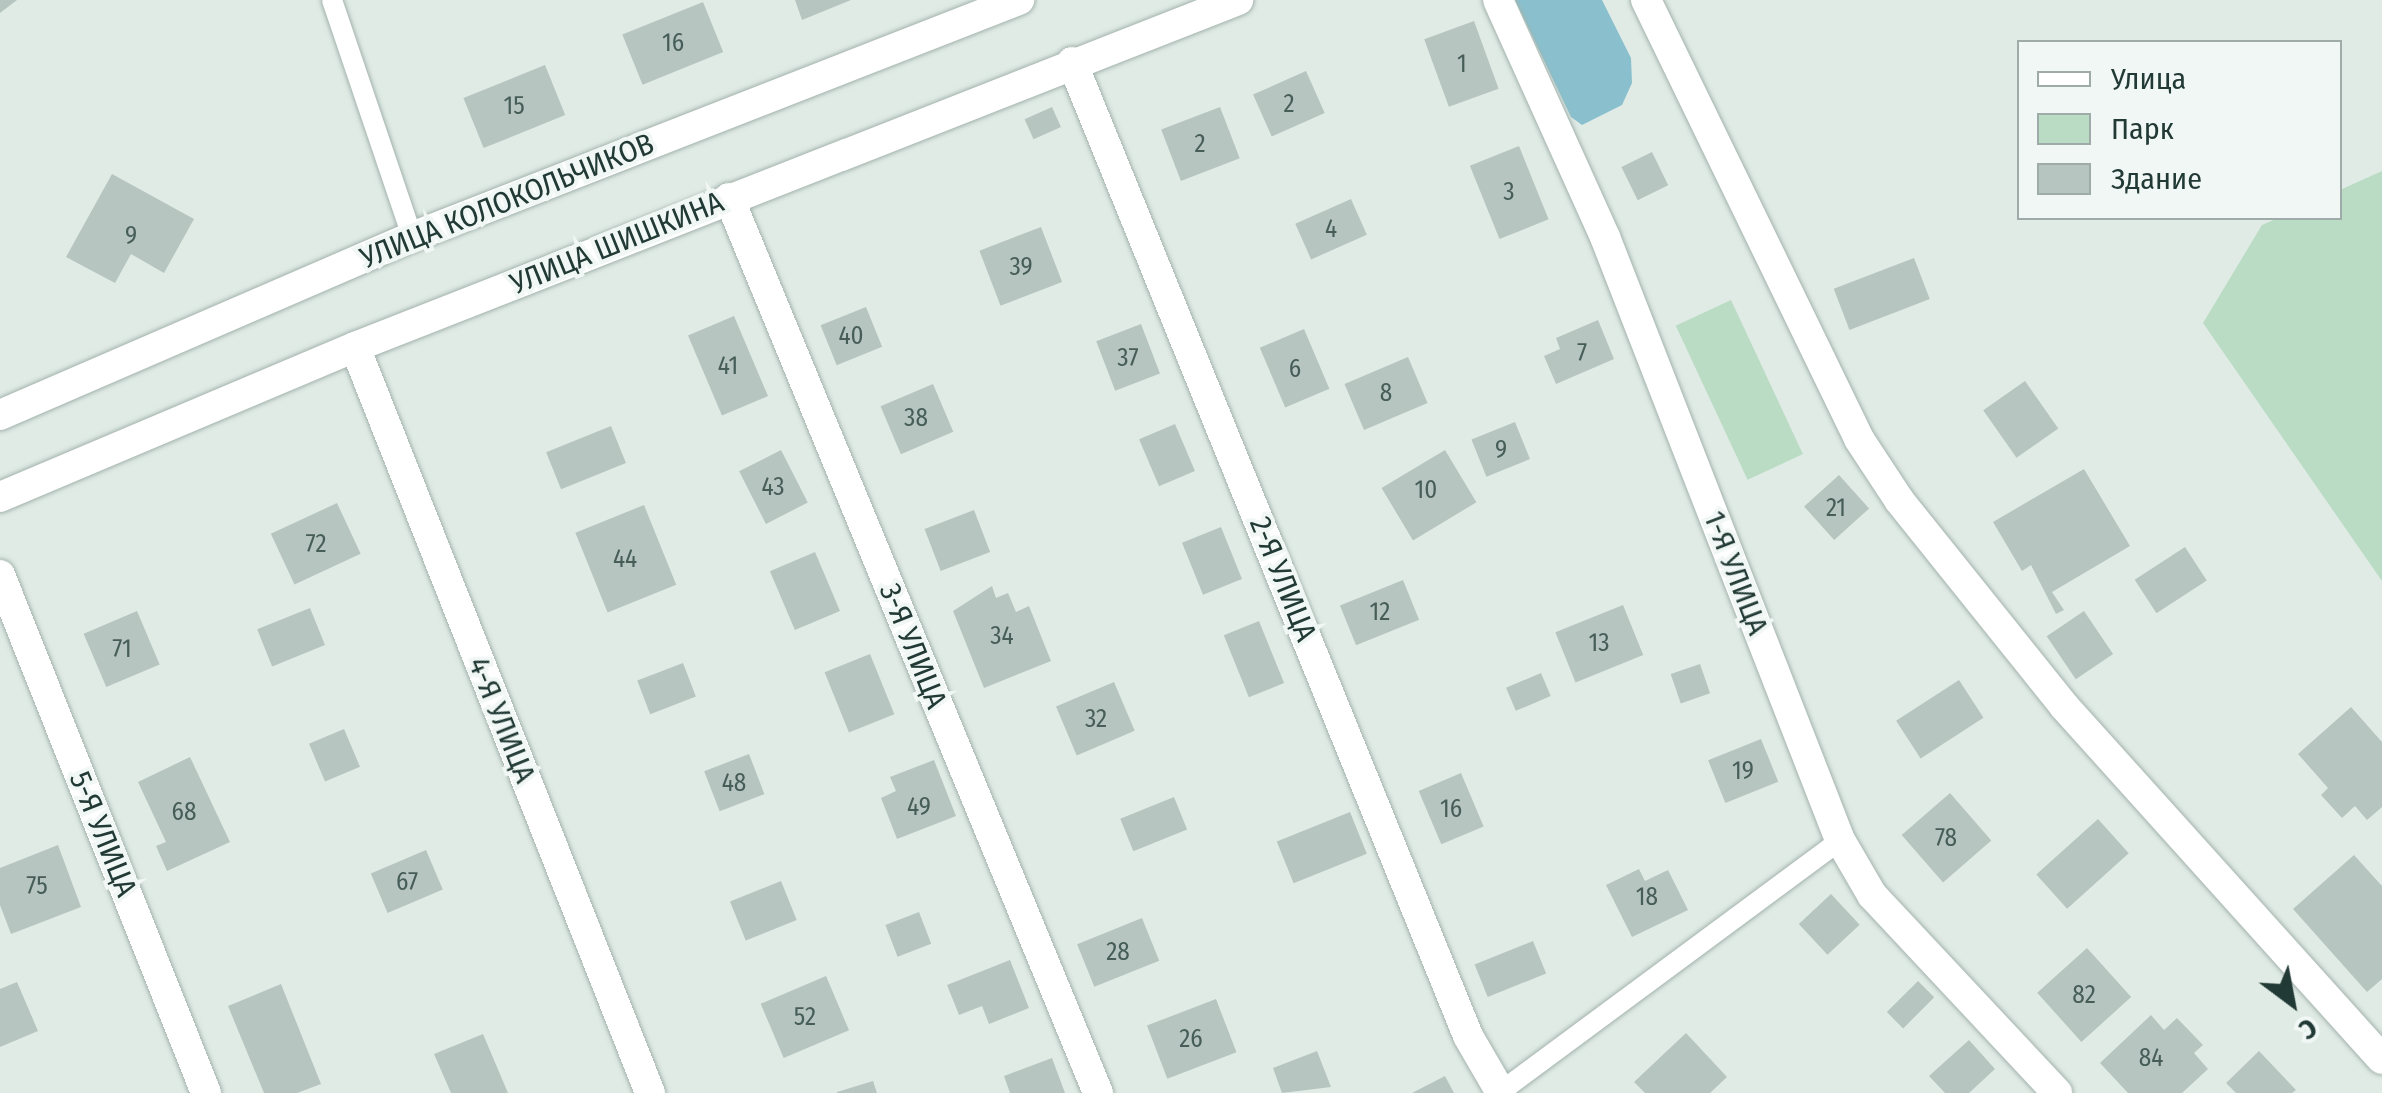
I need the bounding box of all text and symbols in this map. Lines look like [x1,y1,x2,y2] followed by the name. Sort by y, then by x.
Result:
[662,28,684,58] house number: 16
[2017,40,2342,220] legend
[1457,49,1467,79] house number: 1
[2111,61,2186,97] text: Улица
[1283,89,1295,119] house number: 2
[503,91,525,121] house number: 15
[2111,111,2174,147] text: Парк
[355,126,659,276] street label: УЛИЦА КОЛОКОЛЬЧИКОВ
[1194,129,1206,159] house number: 2
[2111,161,2202,197] text: Здание
[1503,177,1515,207] house number: 3
[505,184,729,302] street label: УЛИЦА ШИШКИНА
[1325,214,1337,244] house number: 4
[125,221,137,251] house number: 9
[1009,252,1033,282] house number: 39
[838,321,864,351] house number: 40
[1577,338,1587,368] house number: 7
[1117,343,1139,373] house number: 37
[718,351,738,381] house number: 41
[1289,354,1301,384] house number: 6
[1380,378,1392,408] house number: 8
[904,403,928,433] house number: 38
[1495,435,1507,465] house number: 9
[761,472,785,502] house number: 43
[1415,475,1437,505] house number: 10
[1826,493,1846,523] house number: 21
[1696,506,1776,640] street label: 1-Я УЛИЦА
[1242,512,1324,646] street label: 2-Я УЛИЦА
[306,529,326,559] house number: 72
[613,544,637,574] house number: 44
[872,578,954,714] street label: 3-Я УЛИЦА
[1370,597,1390,627] house number: 12
[990,621,1014,651] house number: 34
[1588,628,1610,658] house number: 13
[112,634,132,664] house number: 71
[461,652,543,788] street label: 4-Я УЛИЦА
[1085,704,1107,734] house number: 32
[1732,756,1754,786] house number: 19
[62,766,144,902] street label: 5-Я УЛИЦА
[722,768,746,798] house number: 48
[907,792,931,822] house number: 49
[1440,794,1462,824] house number: 16
[172,797,196,827] house number: 68
[1935,823,1957,853] house number: 78
[396,867,418,897] house number: 67
[26,871,48,901] house number: 75
[1636,882,1658,912] house number: 18
[1106,937,1130,967] house number: 28
[2242,953,2342,1053] north arrow
[2072,980,2096,1010] house number: 82
[794,1002,816,1032] house number: 52
[2293,1011,2323,1047] text: С
[1179,1024,1203,1054] house number: 26
[2139,1043,2163,1073] house number: 84

